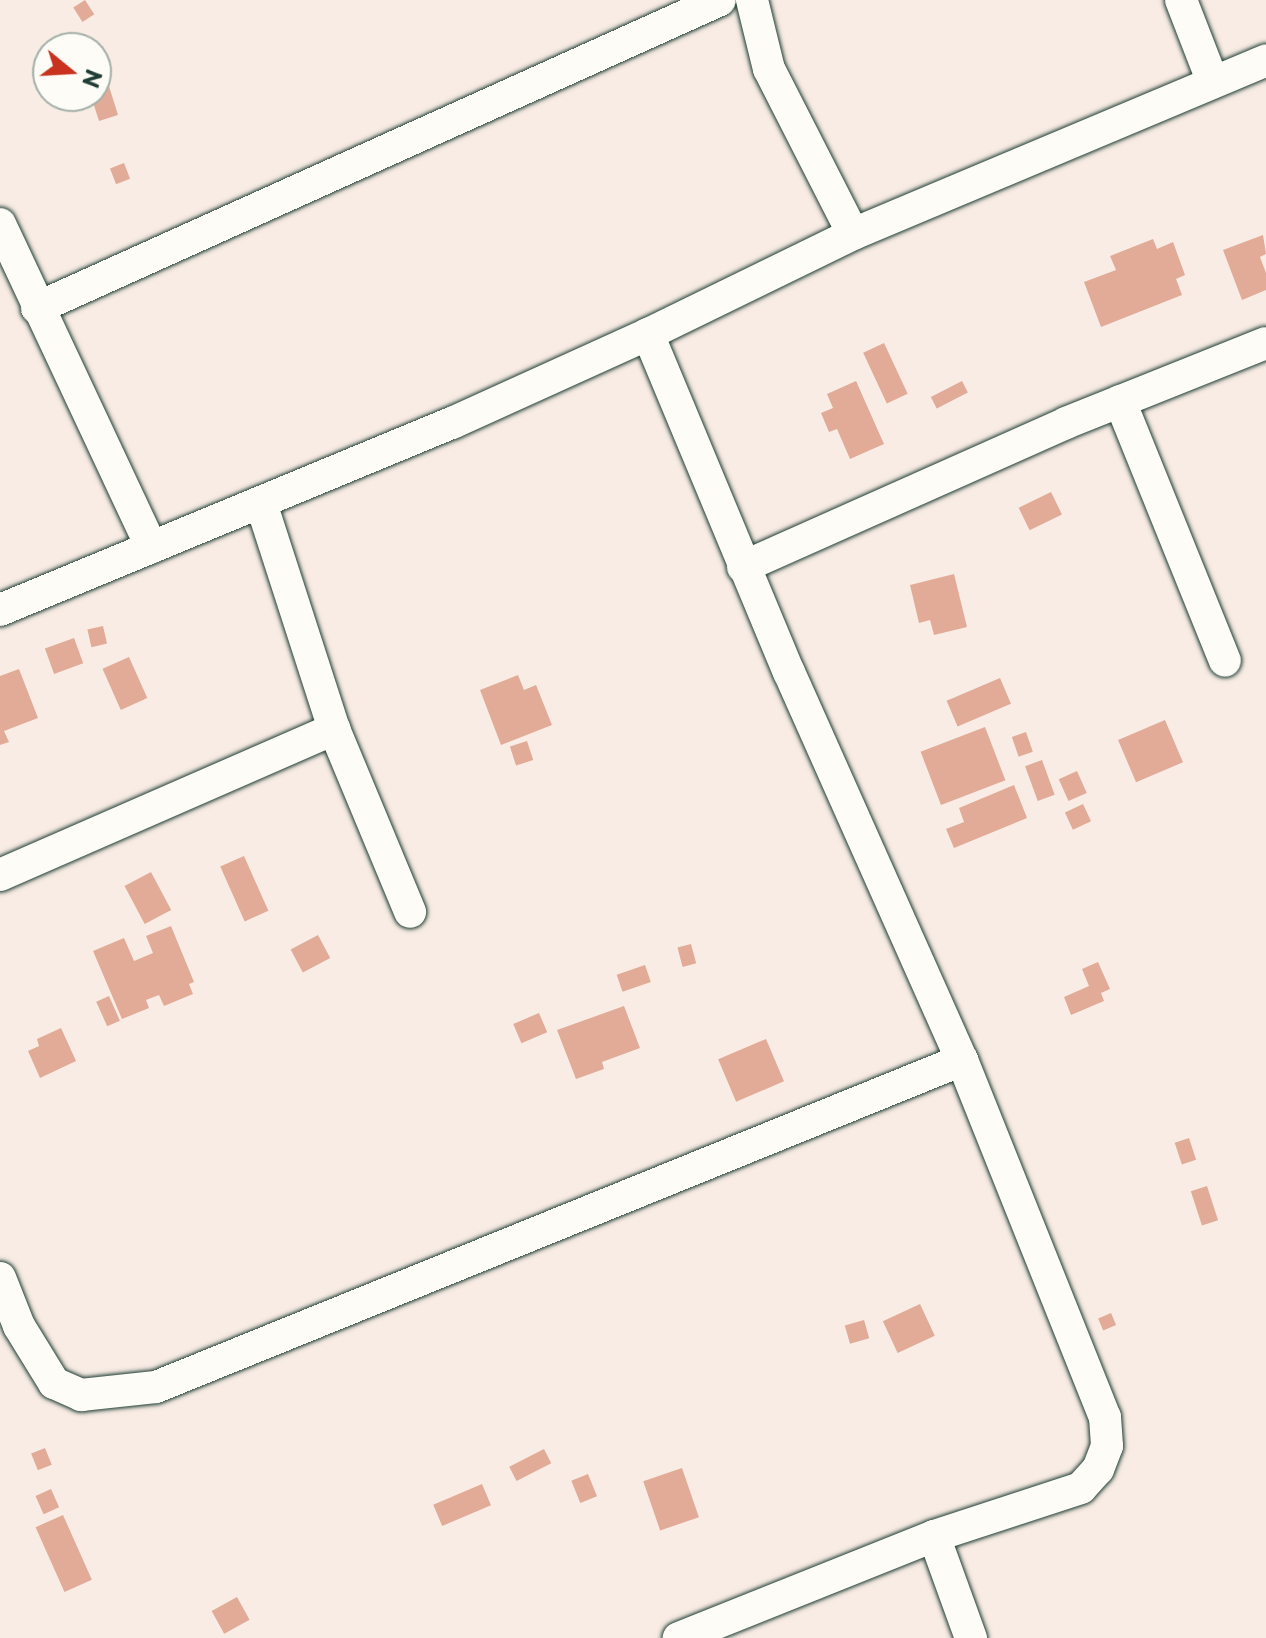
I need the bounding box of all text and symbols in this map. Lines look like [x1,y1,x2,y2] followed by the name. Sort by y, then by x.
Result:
[32,32,112,112] north arrow
[75,66,112,92] text: N

